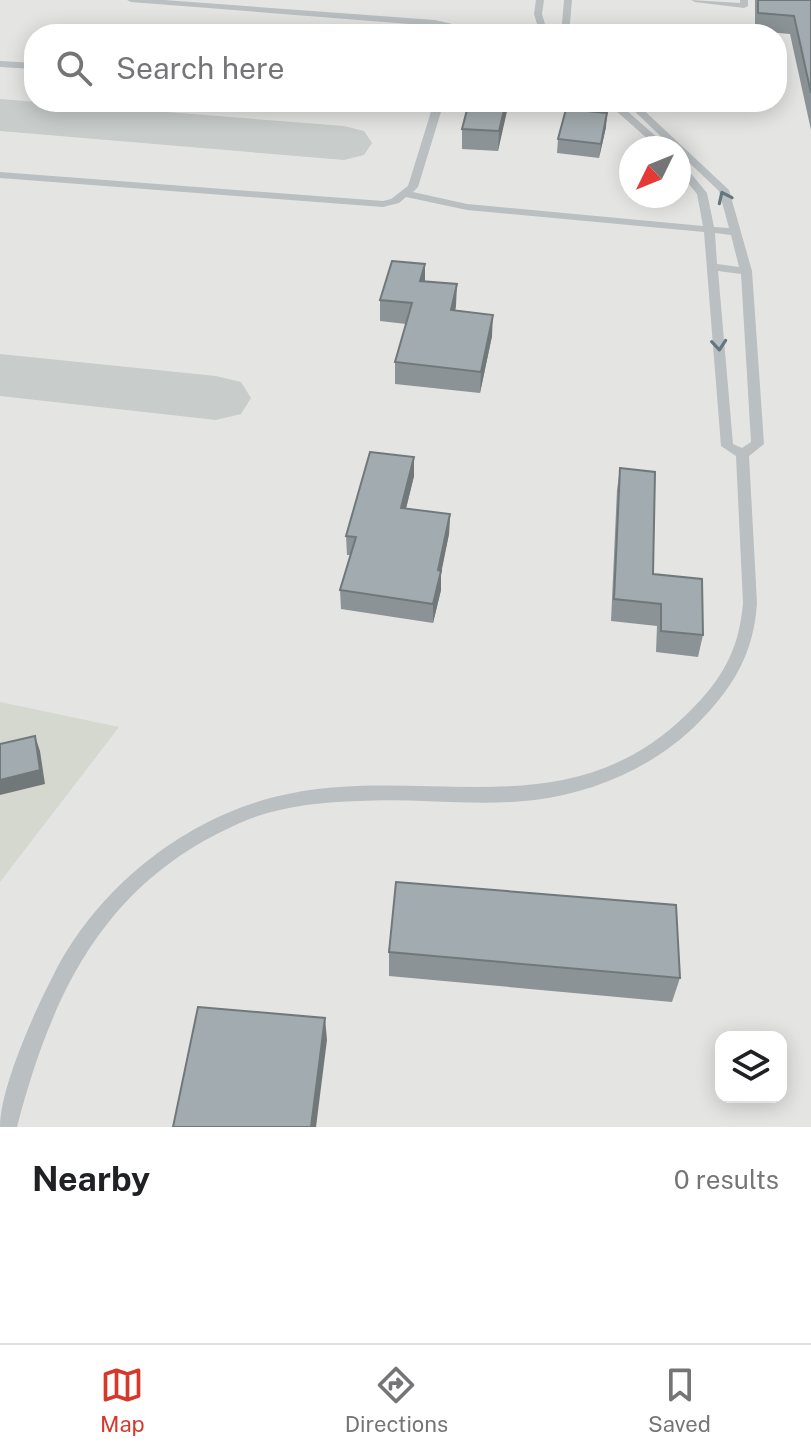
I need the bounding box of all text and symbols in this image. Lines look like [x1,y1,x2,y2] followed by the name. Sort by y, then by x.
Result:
[24,24,787,112] search box
[52,46,96,90] icon: search
[116,50,284,86] text: Search here
[619,136,691,208] north arrow
[717,190,733,205] one-way arrow
[710,339,727,352] one-way arrow
[715,1031,787,1103] map controls
[715,1031,787,1103] button: layers
[32,1159,150,1199] text: Nearby
[674,1164,779,1195] text: 0 results
[100,1363,145,1437] tab: Map
[345,1363,448,1437] tab: Directions
[648,1363,711,1437] tab: Saved

